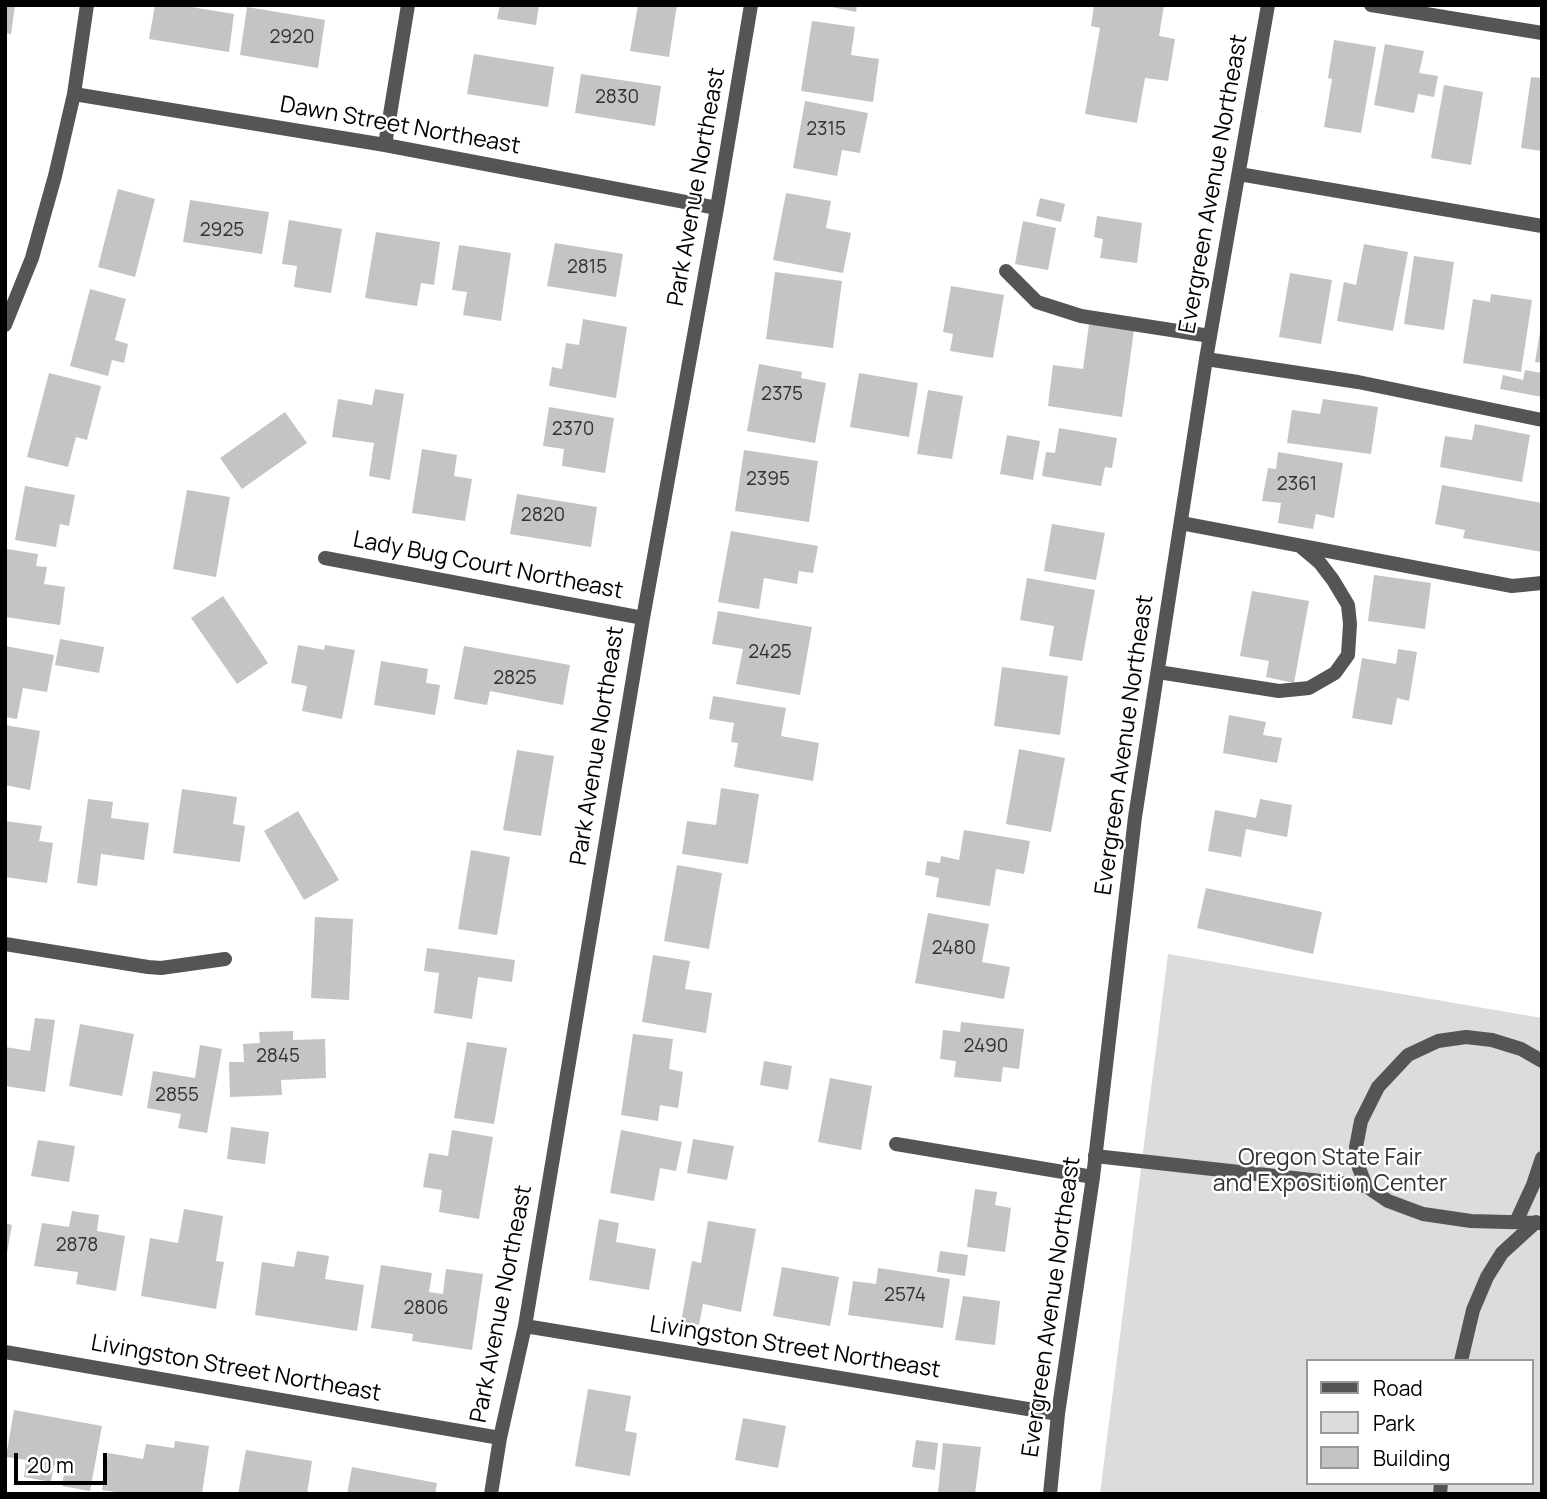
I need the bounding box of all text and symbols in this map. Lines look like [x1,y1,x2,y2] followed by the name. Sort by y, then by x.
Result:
[269,27,315,49] house number: 2920
[1174,32,1254,336] street label: Evergreen Avenue Northeast
[662,66,732,308] street label: Park Avenue Northeast
[595,87,639,109] house number: 2830
[278,91,522,161] street label: Dawn Street Northeast
[806,119,846,141] house number: 2315
[200,220,244,242] house number: 2925
[567,257,607,279] house number: 2815
[761,384,803,406] house number: 2375
[552,419,594,441] house number: 2370
[746,469,790,491] house number: 2395
[1277,474,1317,496] house number: 2361
[521,505,565,527] house number: 2820
[351,526,625,606] street label: Lady Bug Court Northeast
[1090,593,1160,897] street label: Evergreen Avenue Northeast
[565,625,631,867] street label: Park Avenue Northeast
[748,642,792,664] house number: 2425
[493,668,537,690] house number: 2825
[932,938,976,960] house number: 2480
[964,1036,1008,1058] house number: 2490
[256,1046,300,1068] house number: 2845
[155,1085,199,1107] house number: 2855
[1213,1145,1447,1199] park label: Oregon State Fair and Exposition Center
[1017,1155,1087,1459] street label: Evergreen Avenue Northeast
[465,1183,539,1425] street label: Park Avenue Northeast
[56,1235,98,1257] house number: 2878
[884,1285,926,1307] house number: 2574
[403,1298,449,1320] house number: 2806
[648,1311,942,1385] street label: Livingston Street Northeast
[89,1330,383,1408] street label: Livingston Street Northeast
[1306,1359,1533,1485] legend
[1373,1374,1423,1402] text: Road
[1373,1409,1415,1437] text: Park
[18,1440,110,1484] scale bar
[1373,1444,1450,1472] text: Building
[27,1451,74,1479] text: 20 m

